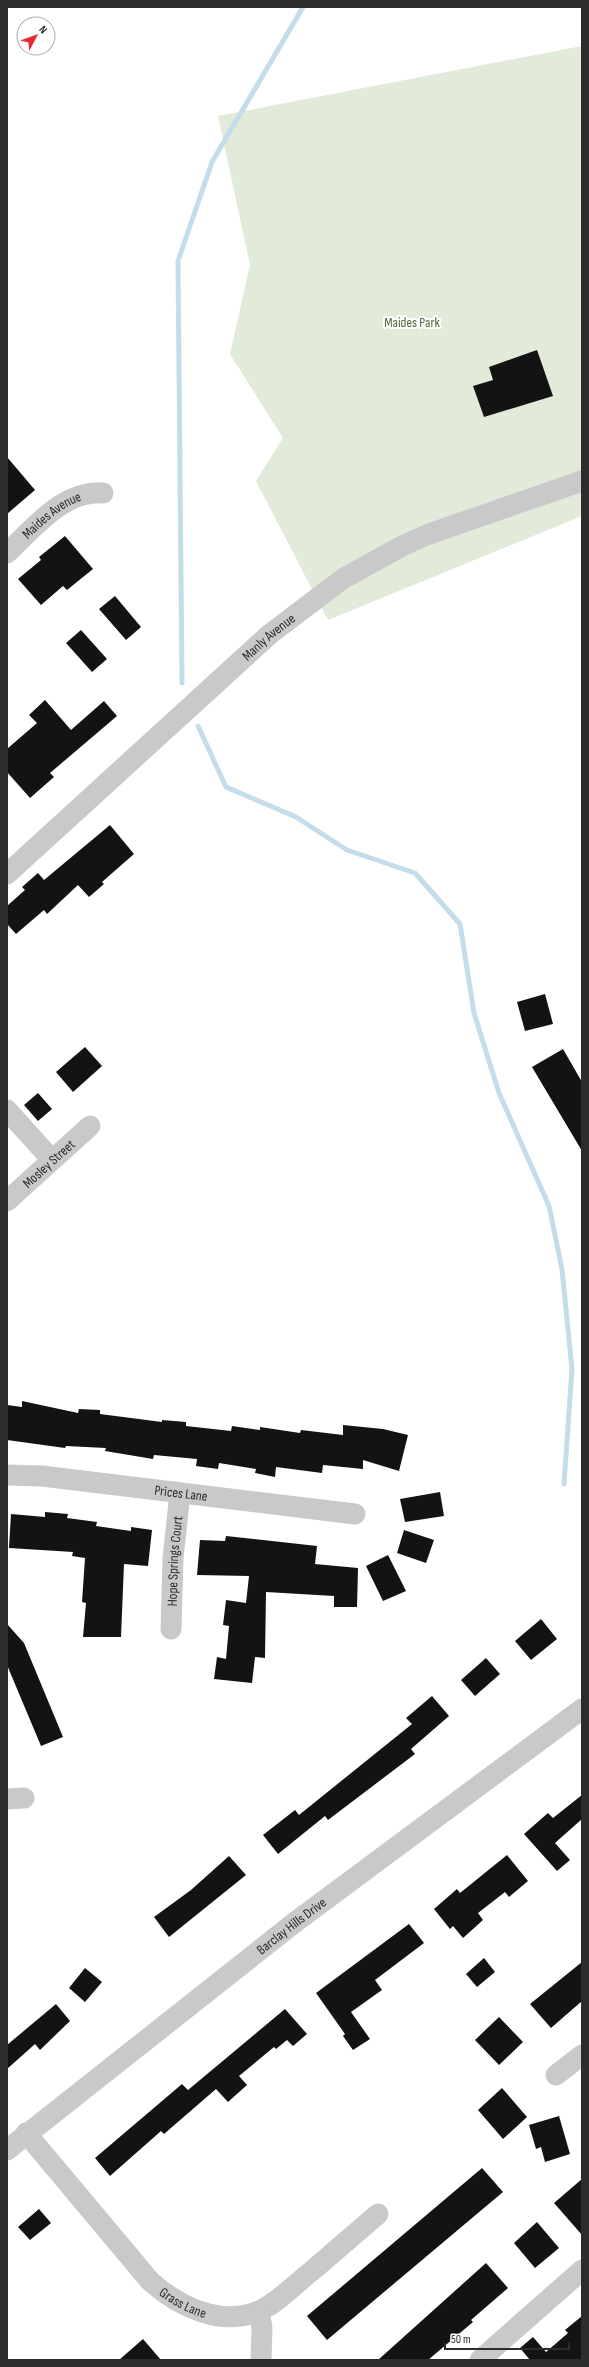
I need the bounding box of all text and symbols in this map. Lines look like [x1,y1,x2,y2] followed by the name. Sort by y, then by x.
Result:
[16,16,56,56] north arrow
[36,23,50,36] text: N
[384,314,440,331] park label: Maides Park
[18,488,83,542] street label: Maides Avenue
[238,610,298,664] street label: Manly Avenue
[19,1136,78,1191] street label: Mosley Street
[154,1481,208,1505] street label: Prices Lane
[163,1515,186,1607] street label: Hope Springs Court
[253,1894,329,1958] street label: Barclay Hills Drive
[156,2283,209,2321] street label: Grass Lane
[445,2325,569,2351] scale bar
[451,2332,471,2347] text: 50 m

